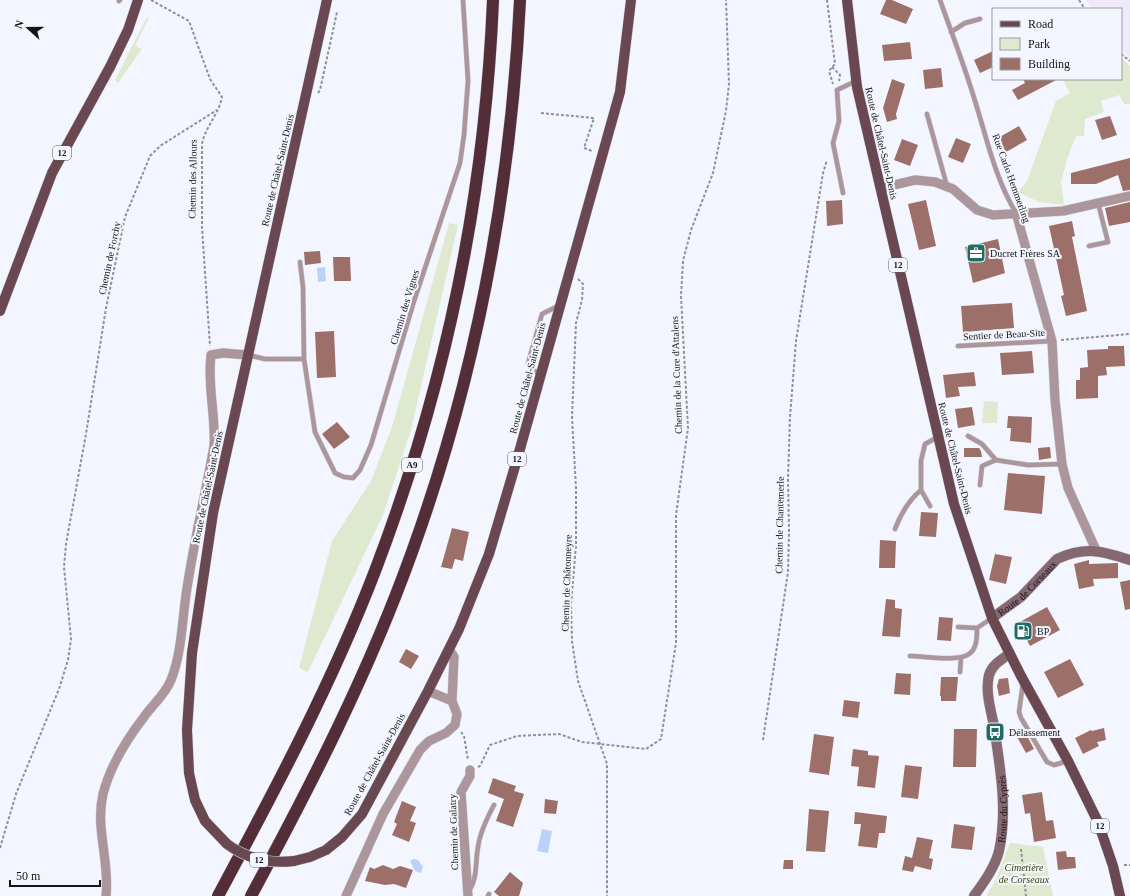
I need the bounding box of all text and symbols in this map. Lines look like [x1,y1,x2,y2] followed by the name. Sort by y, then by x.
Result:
[8,8,48,48] north arrow
[992,8,1122,80] legend
[1028,17,1053,31] text: Road
[12,19,26,30] text: N
[1028,37,1050,51] text: Park
[1028,57,1070,71] text: Building
[863,86,900,200] street label: Route de Châtel-Saint-Denis
[259,113,296,227] street label: Route de Châtel-Saint-Denis
[990,132,1033,224] street label: Rue Carlo Hemmerling
[186,139,199,219] street label: Chemin des Allours
[53,146,71,160] road number: 12
[96,221,123,296] street label: Chemin de Forchy
[965,242,987,264] office icon: Ducret Frères SA
[990,248,1061,259] place label: Ducret Frères SA
[889,258,907,272] road number: 12
[388,268,421,346] street label: Chemin des Vignes
[669,316,684,434] street label: Chemin de la Cure d'Attalens
[507,321,548,435] street label: Route de Châtel-Saint-Denis
[963,327,1046,342] street label: Sentier de Beau-Site
[936,401,975,515] street label: Route de Châtel-Saint-Denis
[190,430,225,544] street label: Route de Châtel-Saint-Denis
[508,452,526,466] road number: 12
[402,458,422,472] road number: A9
[773,476,786,574] street label: Chemin de Chantemerle
[559,534,574,632] street label: Chemin de Châtonneyre
[995,559,1059,618] street label: Route de Corseaux
[1012,620,1034,642] fuel station icon: BP
[1037,626,1050,637] place label: BP
[342,711,407,817] street label: Route de Châtel-Saint-Denis
[984,721,1006,743] bus stop icon: Délassement
[1009,727,1060,738] place label: Délassement
[996,775,1009,843] street label: Route du Cyprès
[447,794,460,870] street label: Chemin de Galatry
[1091,819,1109,833] road number: 12
[250,853,268,867] road number: 12
[10,862,100,888] scale bar
[999,862,1050,885] park label: Cimetière de Corseaux
[16,869,41,883] text: 50 m

